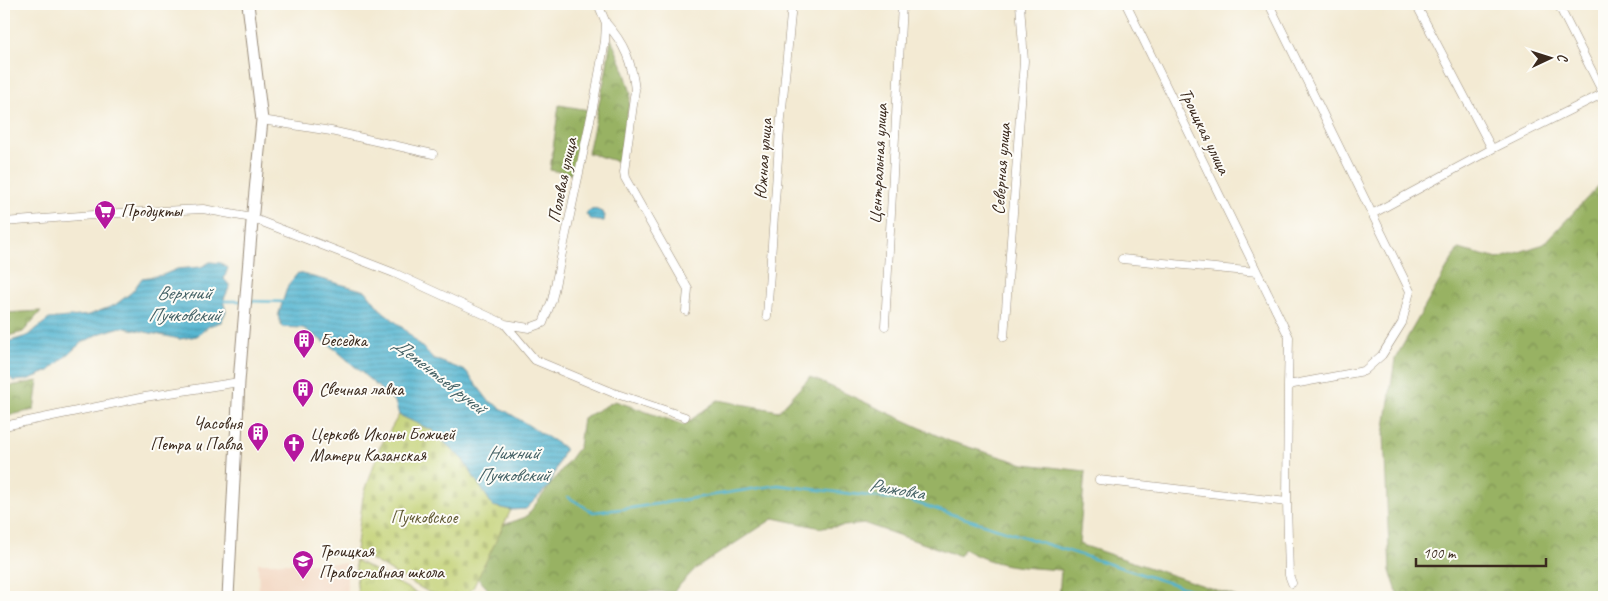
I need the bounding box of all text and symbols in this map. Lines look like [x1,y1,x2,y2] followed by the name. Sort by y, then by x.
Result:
[1526,32,1576,82] north arrow
[1554,53,1571,63] text: С
[1175,84,1236,179] street label: Троицкая улица
[864,102,892,225] street label: Центральная улица
[749,116,777,200] street label: Южная улица
[987,121,1015,216] street label: Северная улица
[542,134,582,224] street label: Полевая улица
[93,199,117,230] supermarket icon: Продукты
[121,200,184,222] place label: Продукты
[148,281,224,327] water label: Верхний Пучковский
[292,328,316,359] building icon: Беседка
[320,329,369,351] place label: Беседка
[388,332,494,422] water label: Дементьев ручей
[291,377,315,408] building icon: Свечная лавка
[319,378,405,400] place label: Свечная лавка
[150,412,244,455] place label: Часовня Петра и Павла
[246,421,270,452] building icon: Часовня Петра и Павла
[310,423,457,466] place label: Церковь Иконы Божией Матери Казанская
[282,432,306,463] church icon: Церковь Иконы Божией Матери Казанская
[477,441,553,487] water label: Нижний Пучковский
[868,472,928,506] water label: Рыжовка
[391,506,458,528] park label: Пучковское
[1416,536,1546,568] scale bar
[319,540,445,583] place label: Троицкая Православная школа
[1423,544,1457,563] text: 100 m
[291,549,315,580] school or university icon: Троицкая Православная школа

